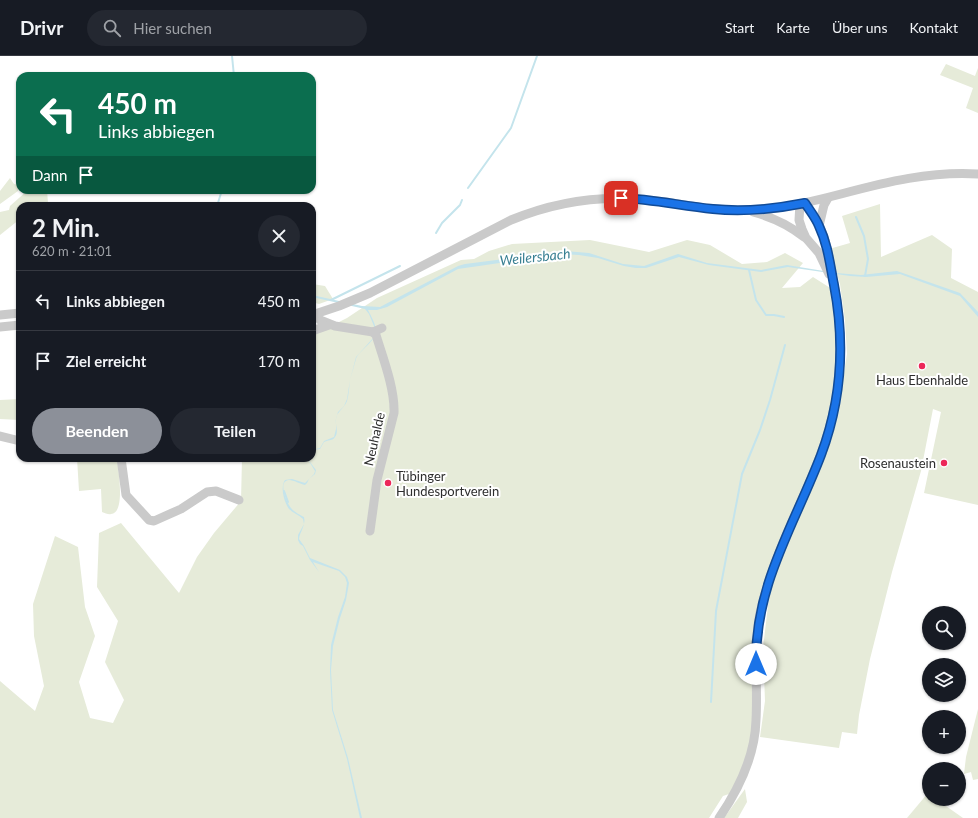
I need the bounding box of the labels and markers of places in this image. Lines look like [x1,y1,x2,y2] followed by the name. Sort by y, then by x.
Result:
[604,181,638,215] pin
[917,361,927,371] marker: Haus Ebenhalde
[876,372,968,388] place label: Haus Ebenhalde
[860,455,936,471] place label: Rosenaustein
[939,458,949,468] marker: Rosenaustein
[396,468,499,499] place label: Tübinger Hundesportverein
[383,478,393,488] marker: Tübinger Hundesportverein

